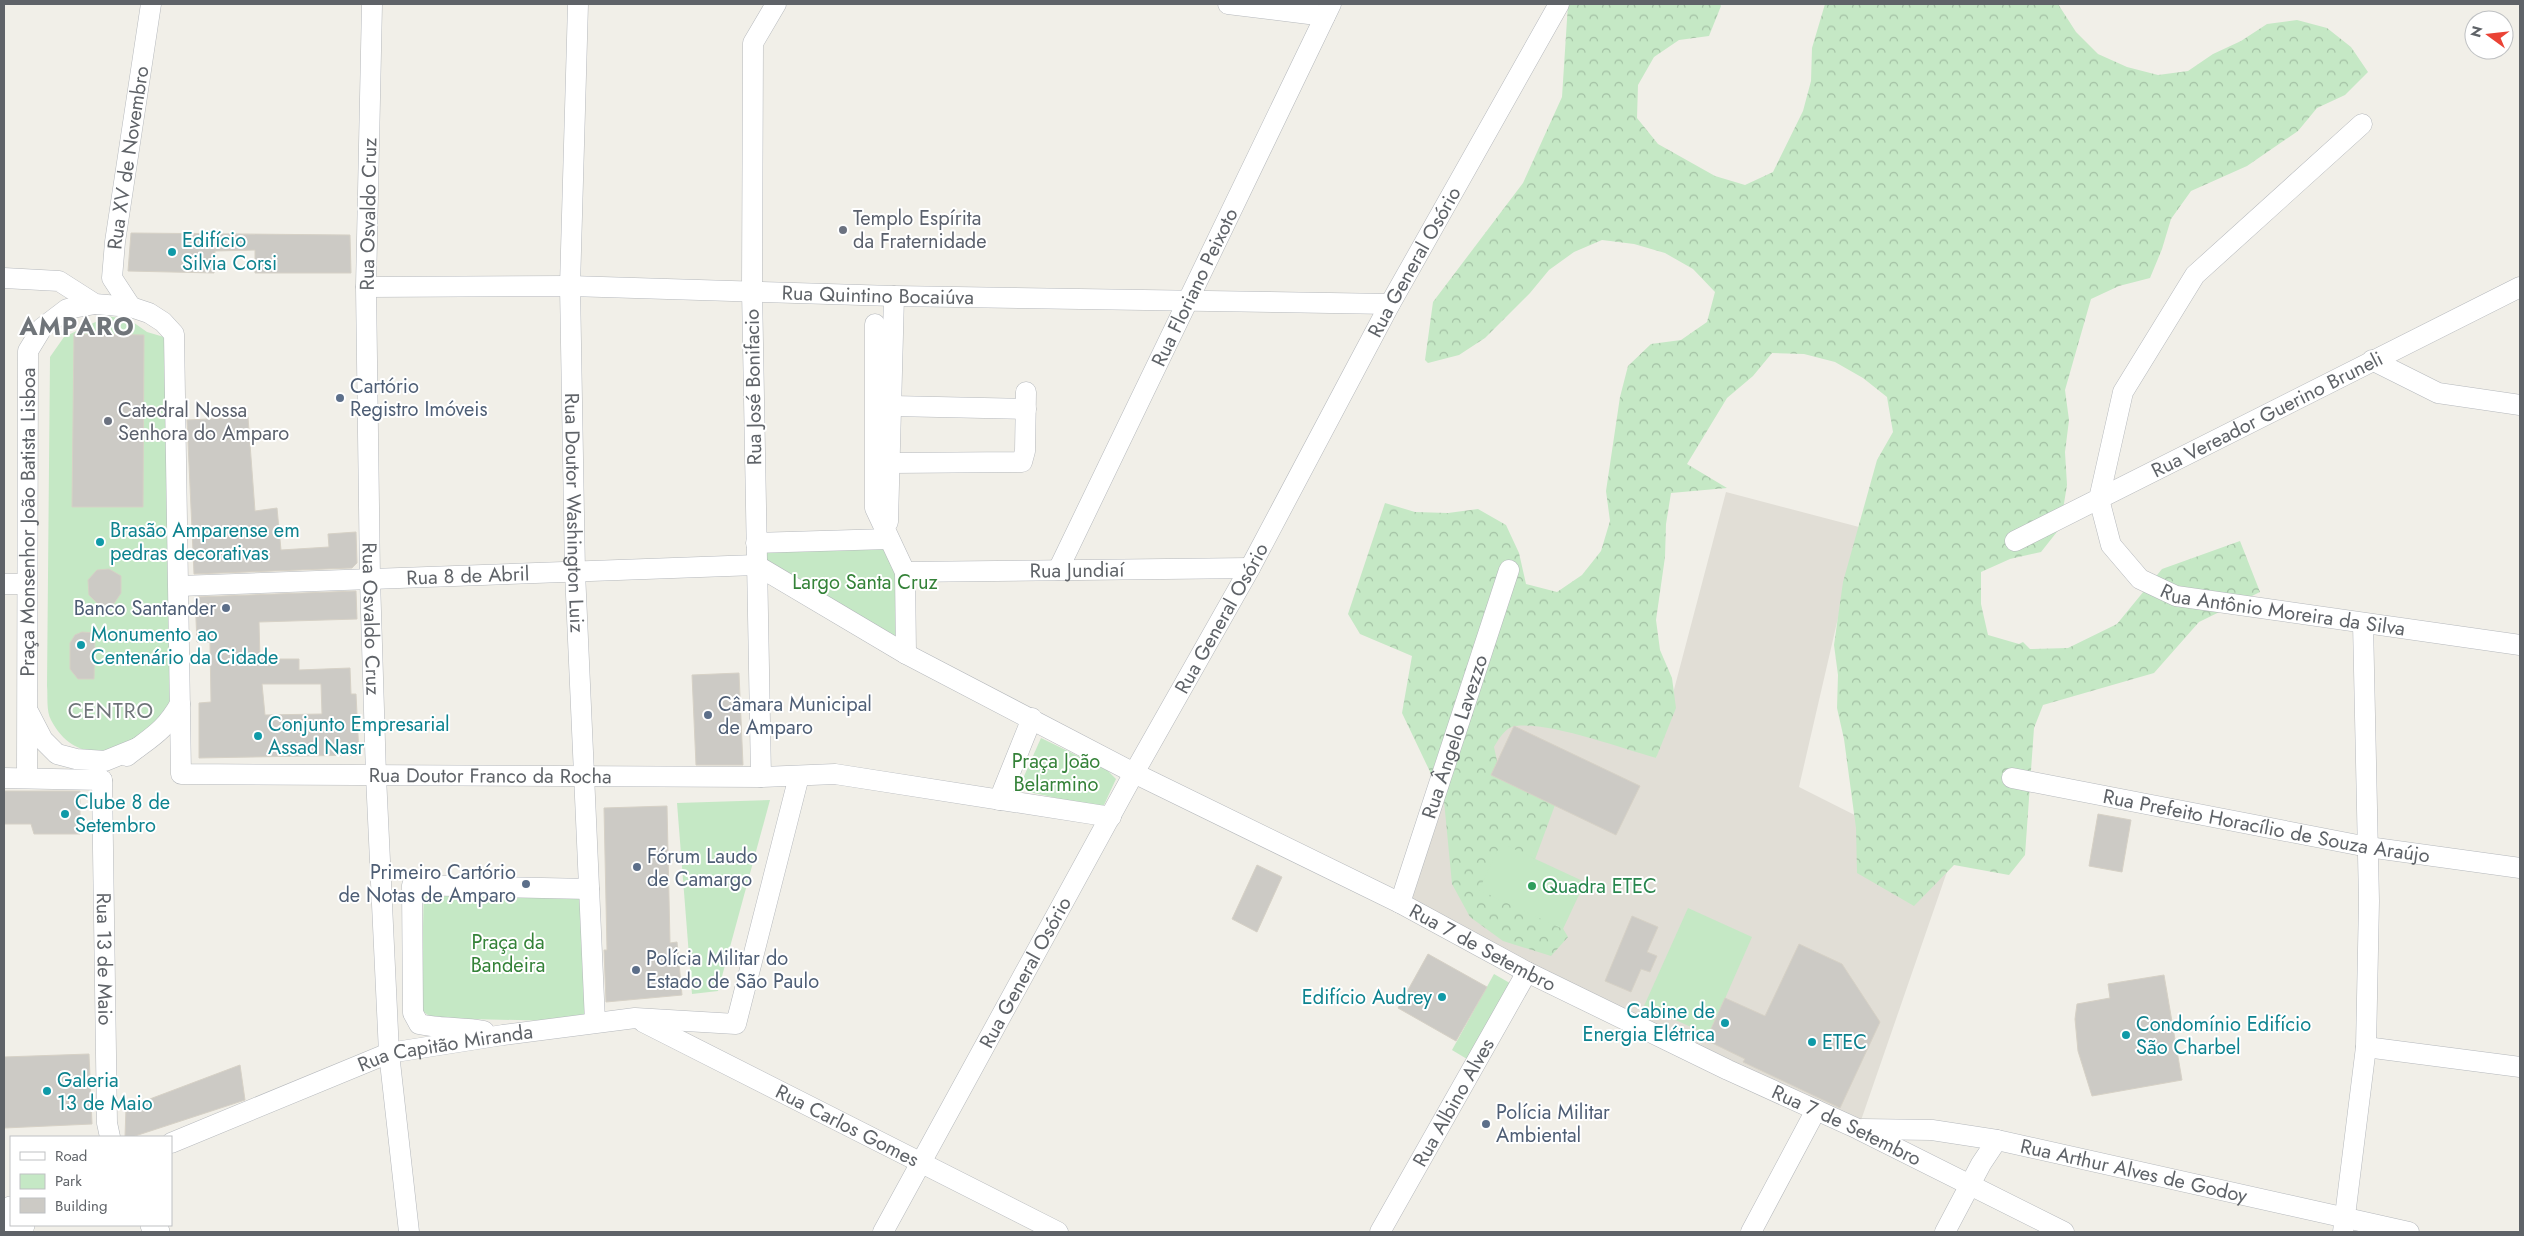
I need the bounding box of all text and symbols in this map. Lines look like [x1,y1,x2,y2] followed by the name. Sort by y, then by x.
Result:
[2464,10,2514,60] north arrow
[2465,24,2488,40] text: N
[100,64,156,251] street label: Rua XV de Novembro
[353,137,384,291] street label: Rua Osvaldo Cruz
[1361,181,1468,343] street label: Rua General Osório
[1144,203,1245,371] street label: Rua Floriano Peixoto
[853,204,986,256] place label: Templo Espírita da Fraternidade
[837,224,849,236] marker: Templo Espírita da Fraternidade
[182,226,277,278] place label: Edifício Silvia Corsi
[166,246,178,258] marker: Edifício Silvia Corsi
[781,279,974,312] street label: Rua Quintino Bocaiúva
[18,308,135,344] district label: AMPARO
[738,309,769,465] street label: Rua José Bonifacio
[2146,344,2388,485] street label: Rua Vereador Guerino Bruneli
[13,367,43,677] street label: Praça Monsenhor João Batista Lisboa
[350,372,488,424] place label: Cartório Registro Imóveis
[334,392,346,404] marker: Cartório Registro Imóveis
[557,393,592,633] street label: Rua Doutor Washington Luiz
[118,396,289,448] place label: Catedral Nossa Senhora do Amparo
[102,415,114,427] marker: Catedral Nossa Senhora do Amparo
[110,516,300,568] place label: Brasão Amparense em pedras decorativas
[94,536,106,548] marker: Brasão Amparense em pedras decorativas
[1168,538,1276,699] street label: Rua General Osório
[355,542,388,696] street label: Rua Osvaldo Cruz
[1030,555,1125,586] street label: Rua Jundiaí
[406,559,530,593] street label: Rua 8 de Abril
[792,568,938,597] park label: Largo Santa Cruz
[2155,577,2407,643] street label: Rua Antônio Moreira da Silva
[74,594,216,623] place label: Banco Santander
[220,602,232,614] marker: Banco Santander
[91,620,278,672] place label: Monumento ao Centenário da Cidade
[75,639,87,651] marker: Monumento ao Centenário da Cidade
[1415,651,1495,823] street label: Rua Ângelo Lavezzo
[718,690,872,742] place label: Câmara Municipal de Amparo
[68,696,154,726] district label: CENTRO
[702,709,714,721] marker: Câmara Municipal de Amparo
[268,710,450,762] place label: Conjunto Empresarial Assad Nasr
[252,730,264,742] marker: Conjunto Empresarial Assad Nasr
[1012,747,1100,799] park label: Praça João Belarmino
[369,761,612,791] street label: Rua Doutor Franco da Rocha
[2100,782,2432,870] street label: Rua Prefeito Horacílio de Souza Araújo
[75,788,170,840] place label: Clube 8 de Setembro
[59,808,71,820] marker: Clube 8 de Setembro
[647,842,758,894] place label: Fórum Laudo de Camargo
[338,858,516,910] place label: Primeiro Cartório de Notas de Amparo
[631,861,643,873] marker: Fórum Laudo de Camargo
[1542,872,1657,901] place label: Quadra ETEC
[520,878,532,890] marker: Primeiro Cartório de Notas de Amparo
[1526,880,1538,892] marker: Quadra ETEC
[972,891,1079,1054] street label: Rua General Osório
[89,892,120,1026] street label: Rua 13 de Maio
[1404,897,1561,999] street label: Rua 7 de Setembro
[471,928,545,980] park label: Praça da Bandeira
[646,944,819,996] place label: Polícia Militar do Estado de São Paulo
[630,964,642,976] marker: Polícia Militar do Estado de São Paulo
[1302,983,1432,1012] place label: Edifício Audrey
[1436,991,1448,1003] marker: Edifício Audrey
[1582,997,1715,1049] place label: Cabine de Energia Elétrica
[2136,1010,2311,1062] place label: Condomínio Edifício São Charbel
[353,1017,534,1079] street label: Rua Capitão Miranda
[1719,1017,1731,1029] marker: Cabine de Energia Elétrica
[1822,1028,1867,1057] place label: ETEC
[2120,1029,2132,1041] marker: Condomínio Edifício São Charbel
[1406,1033,1502,1172] street label: Rua Albino Alves
[1806,1036,1818,1048] marker: ETEC
[57,1066,153,1118] place label: Galeria 13 de Maio
[770,1077,924,1174] street label: Rua Carlos Gomes
[1767,1078,1926,1173] street label: Rua 7 de Setembro
[41,1085,53,1097] marker: Galeria 13 de Maio
[1496,1098,1610,1150] place label: Polícia Militar Ambiental
[1480,1118,1492,1130] marker: Polícia Militar Ambiental
[2017,1132,2250,1210] street label: Rua Arthur Alves de Godoy
[10,1136,172,1226] legend
[55,1145,87,1167] text: Road
[55,1170,82,1192] text: Park
[55,1195,107,1217] text: Building

